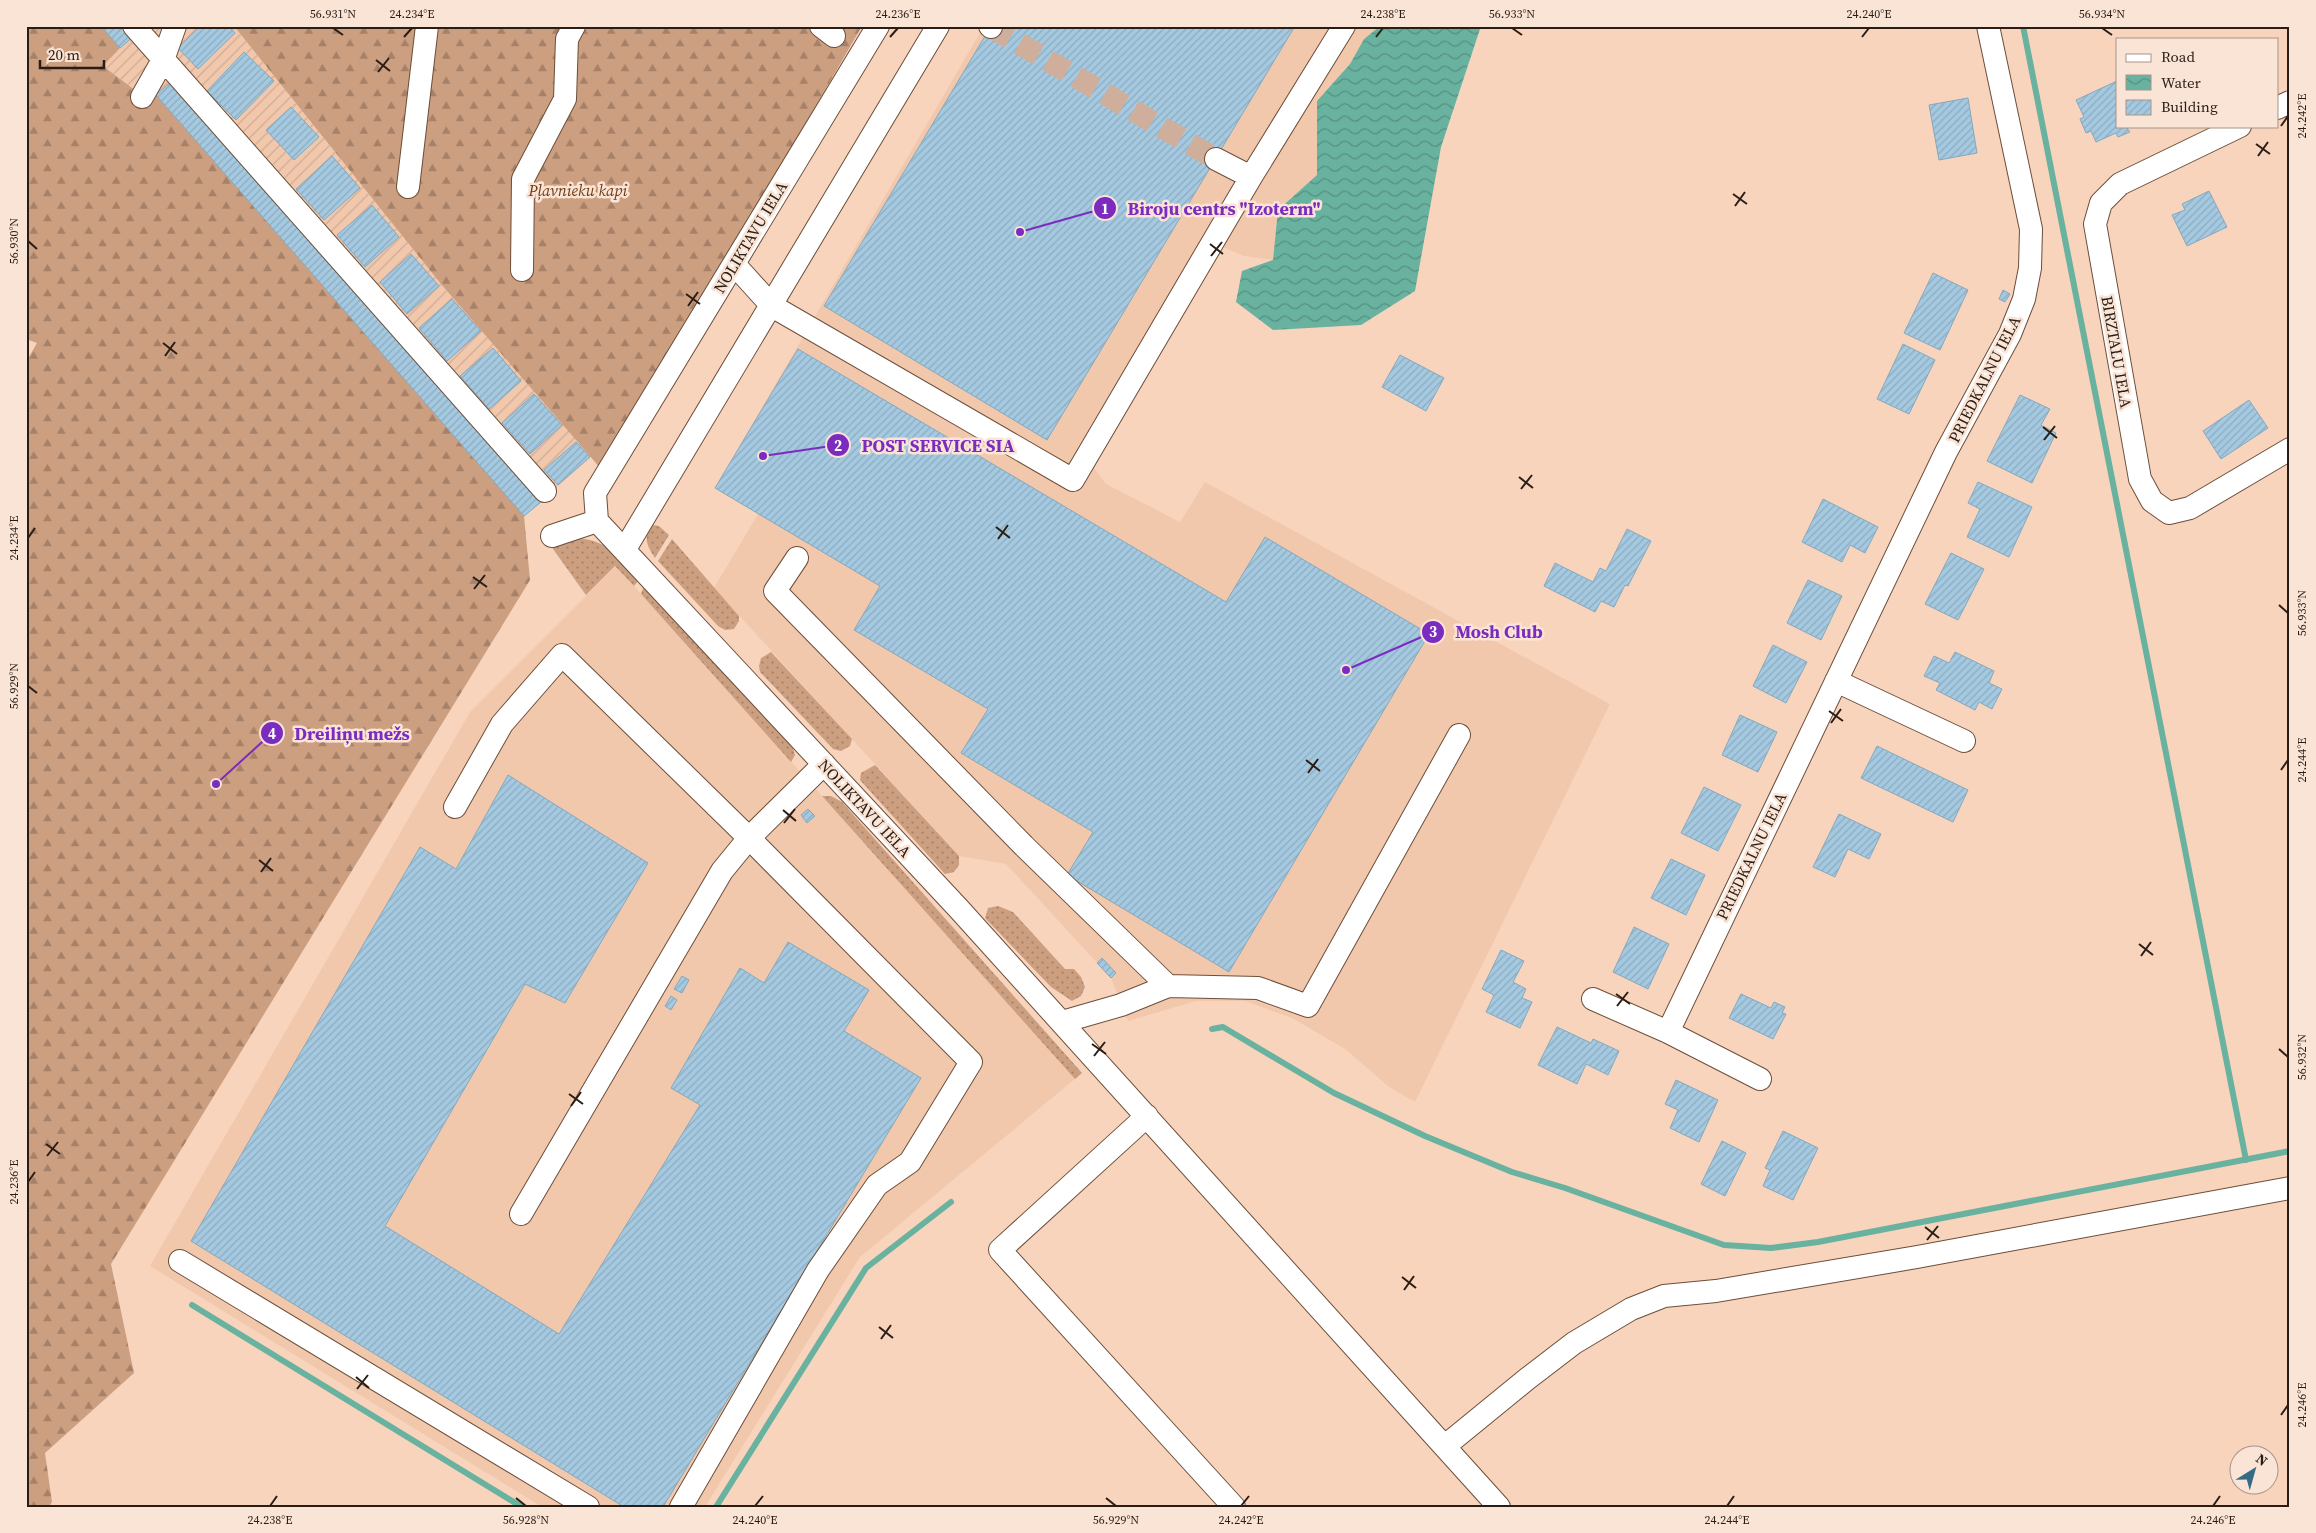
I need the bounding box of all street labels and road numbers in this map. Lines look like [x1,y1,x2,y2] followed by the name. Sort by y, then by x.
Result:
[708,176,792,297] street label: NOLIKTAVU IELA
[2096,294,2138,410] street label: BIRZTALU IELA
[1943,312,2026,446] street label: PRIEDKALNU IELA
[814,754,917,862] street label: NOLIKTAVU IELA
[1711,788,1792,924] street label: PRIEDKALNU IELA

